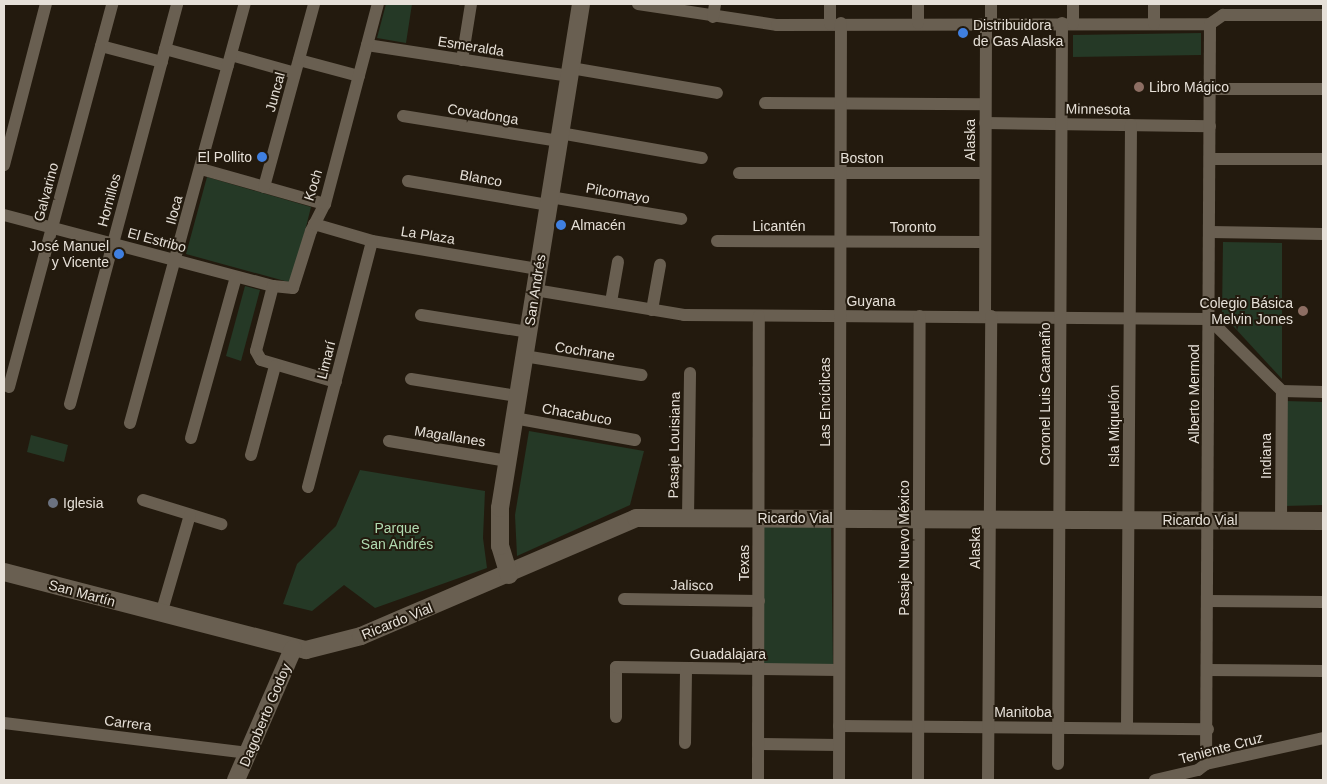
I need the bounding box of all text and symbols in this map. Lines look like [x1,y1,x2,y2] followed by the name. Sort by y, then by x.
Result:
[973,17,1064,49] place label: Distribuidora de Gas Alaska
[957,27,969,39] marker: Distribuidora de Gas Alaska
[437,32,505,60] street label: Esmeralda
[262,70,288,114] street label: Juncal
[1149,79,1229,95] place label: Libro Mágico
[1133,81,1145,93] marker: Libro Mágico
[446,100,520,128] street label: Covadonga
[1066,100,1130,118] street label: Minnesota
[962,119,978,161] street label: Alaska
[198,149,252,165] place label: El Pollito
[840,150,884,166] street label: Boston
[256,151,268,163] marker: El Pollito
[30,161,62,223] street label: Galvarino
[458,166,504,190] street label: Blanco
[300,167,326,203] street label: Koch
[94,172,124,228] street label: Hornillos
[585,179,651,207] street label: Pilcomayo
[162,194,186,226] street label: Iloca
[571,217,625,233] place label: Almacén
[753,218,805,234] street label: Licantén
[555,219,567,231] marker: Almacén
[890,219,936,235] street label: Toronto
[400,222,456,248] street label: La Plaza
[126,224,188,256] street label: El Estribo
[30,238,109,270] place label: José Manuel y Vicente
[113,248,125,260] marker: José Manuel y Vicente
[521,253,549,327] street label: San Andrés
[846,293,896,309] street label: Guyana
[1200,295,1293,328] place label: Colegio Básica Melvin Jones
[1297,305,1309,317] marker: Colegio Básica Melvin Jones
[1037,322,1053,466] street label: Coronel Luis Caamaño
[554,338,616,364] street label: Cochrane
[313,339,339,381] street label: Limarí
[1186,344,1202,444] street label: Alberto Mermod
[817,357,833,447] street label: Las Encíclicas
[1106,385,1122,467] street label: Isla Miquelón
[665,392,683,498] street label: Pasaje Louisiana
[541,400,613,428] street label: Chacabuco
[413,422,487,450] street label: Magallanes
[1258,433,1274,479] street label: Indiana
[896,480,912,616] street label: Pasaje Nuevo México
[63,495,103,511] place label: Iglesia
[47,497,59,509] marker: Iglesia
[757,510,833,526] street label: Ricardo Vial
[1162,512,1238,528] street label: Ricardo Vial
[360,520,434,552] park label: Parque San Andrés
[967,527,983,569] street label: Alaska
[736,545,752,581] street label: Texas
[47,576,117,610] street label: San Martín
[670,576,714,594] street label: Jalisco
[359,599,435,643] street label: Ricardo Vial
[690,646,766,662] street label: Guadalajara
[236,661,294,769] street label: Dagoberto Godoy
[994,704,1052,720] street label: Manitoba
[103,712,153,734] street label: Carrera
[1177,729,1265,767] street label: Teniente Cruz

